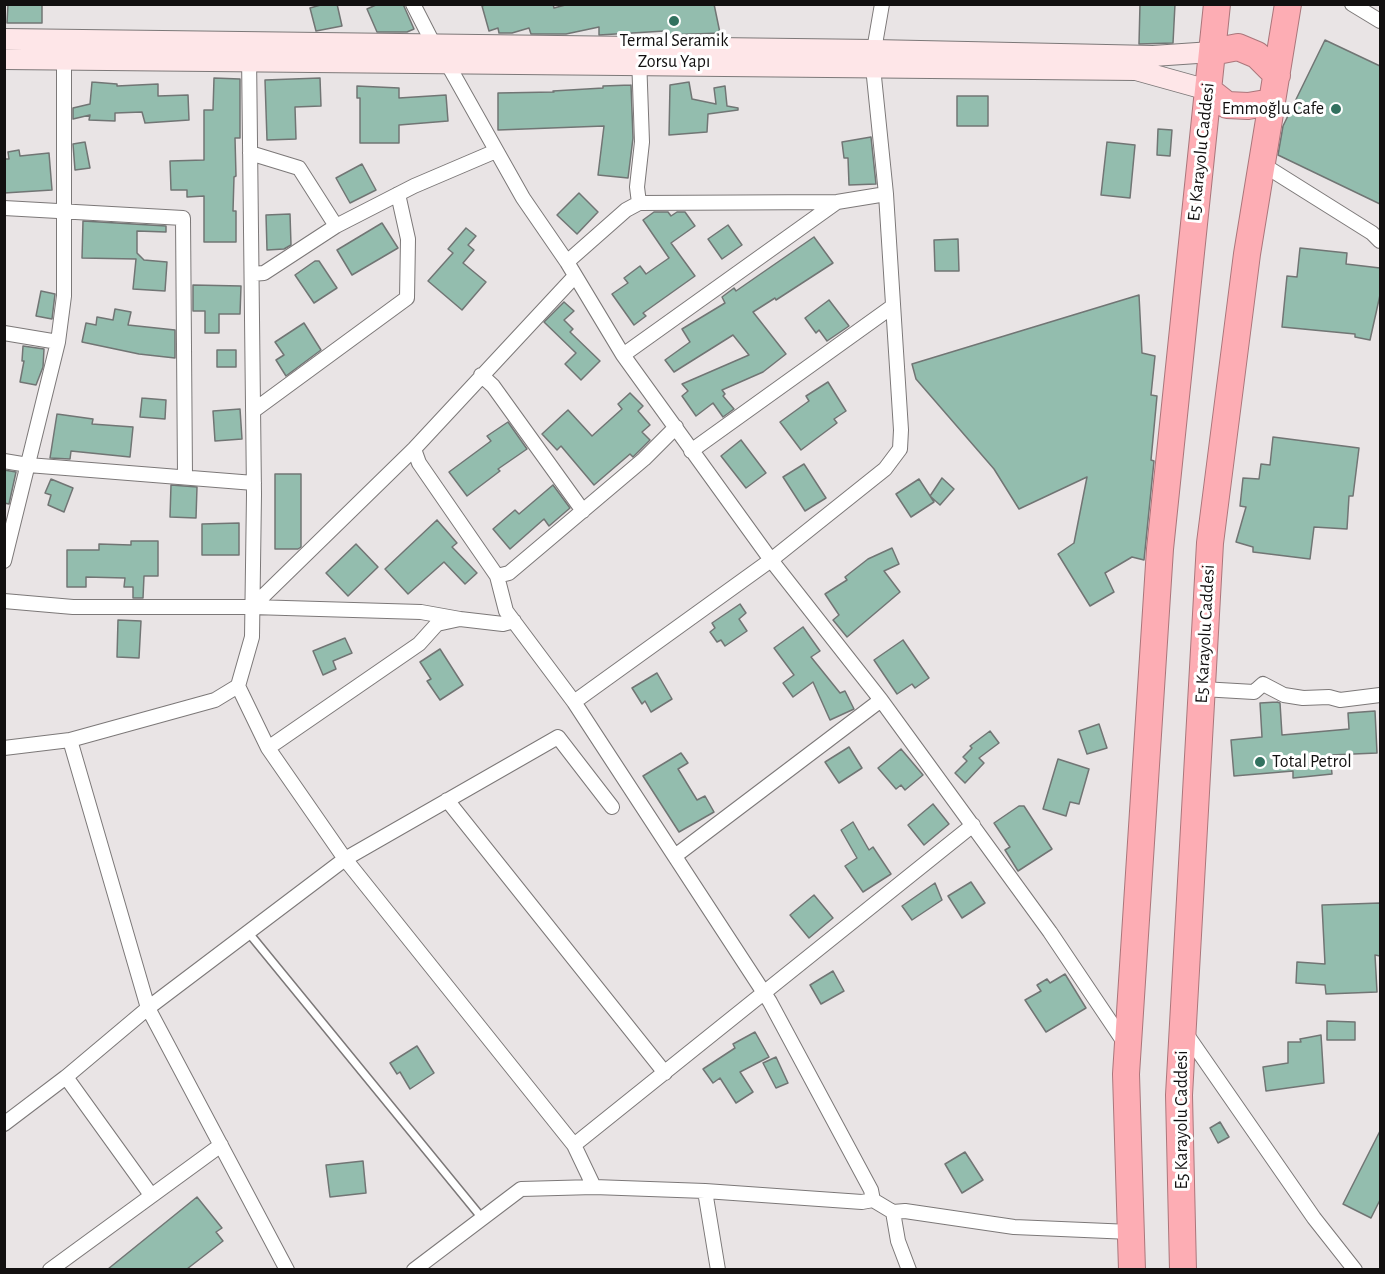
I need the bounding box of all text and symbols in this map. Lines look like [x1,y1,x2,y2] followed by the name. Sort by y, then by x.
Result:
[667,14,681,28] marker: Termal Seramik Zorsu Yapı
[619,30,729,72] place label: Termal Seramik Zorsu Yapı
[1183,82,1219,222] street label: E5 Karayolu Caddesi
[1222,98,1324,120] place label: Emmoğlu Cafe
[1329,102,1343,116] marker: Emmoğlu Cafe
[1191,564,1219,704] street label: E5 Karayolu Caddesi
[1272,751,1352,773] place label: Total Petrol
[1253,755,1267,769] marker: Total Petrol
[1171,1050,1193,1190] street label: E5 Karayolu Caddesi

